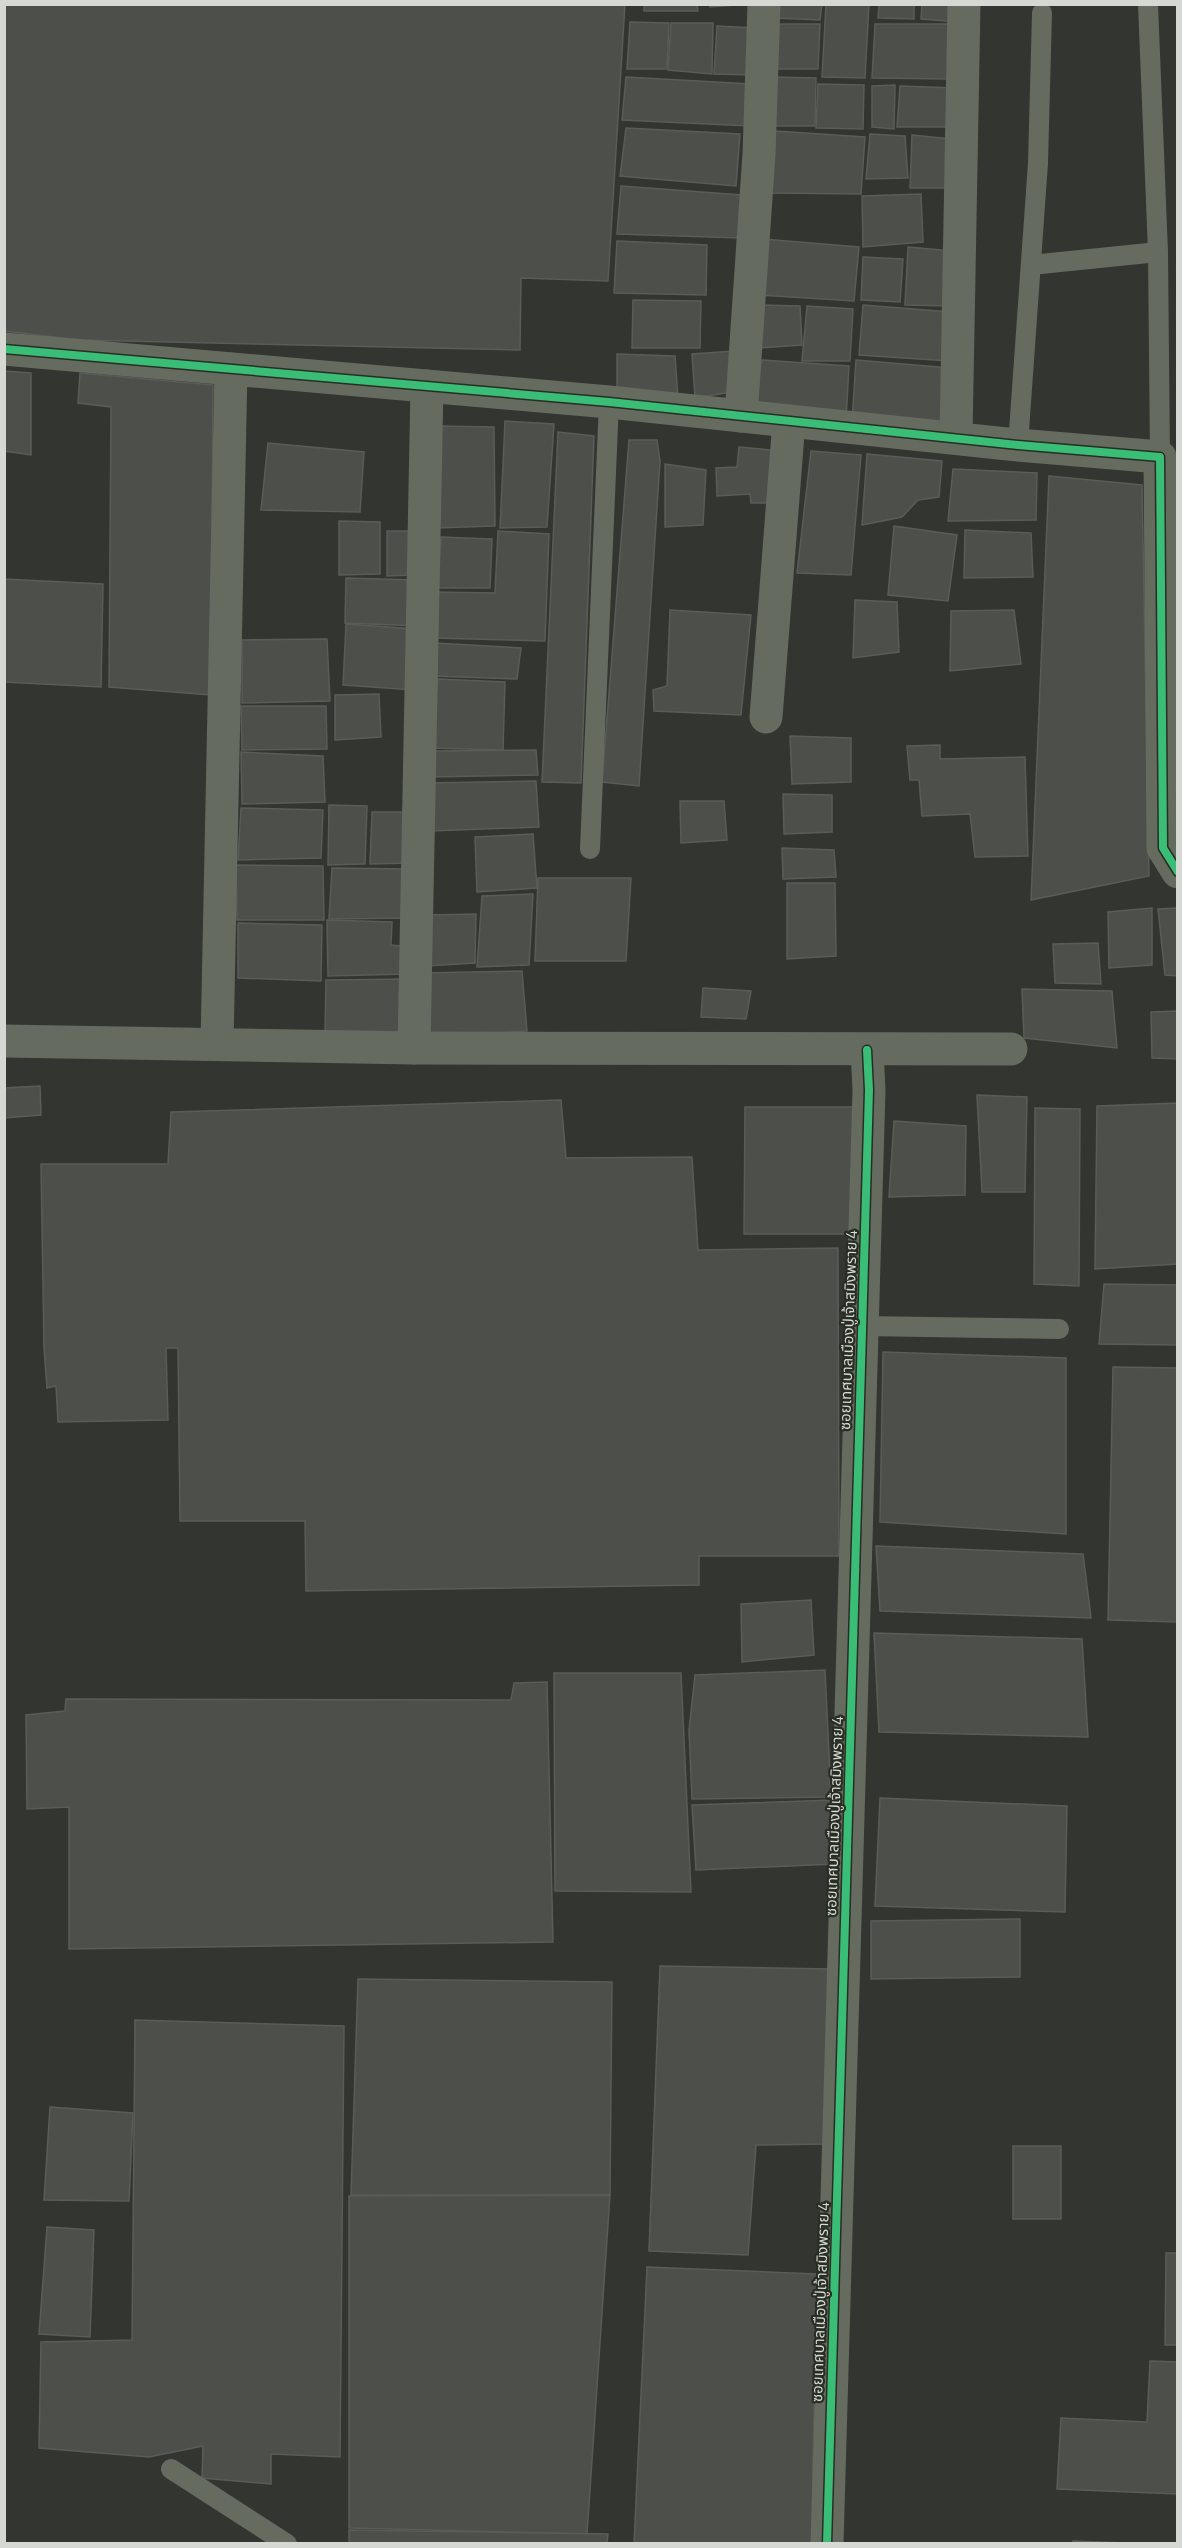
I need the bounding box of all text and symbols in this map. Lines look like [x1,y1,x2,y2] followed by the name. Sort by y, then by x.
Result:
[834,1229,862,1431] street label: ซอยเทศบาลเมืองปู่เจ้าสมิงพราย 4
[820,1715,848,1917] street label: ซอยเทศบาลเมืองปู่เจ้าสมิงพราย 4
[806,2201,834,2403] street label: ซอยเทศบาลเมืองปู่เจ้าสมิงพราย 4

